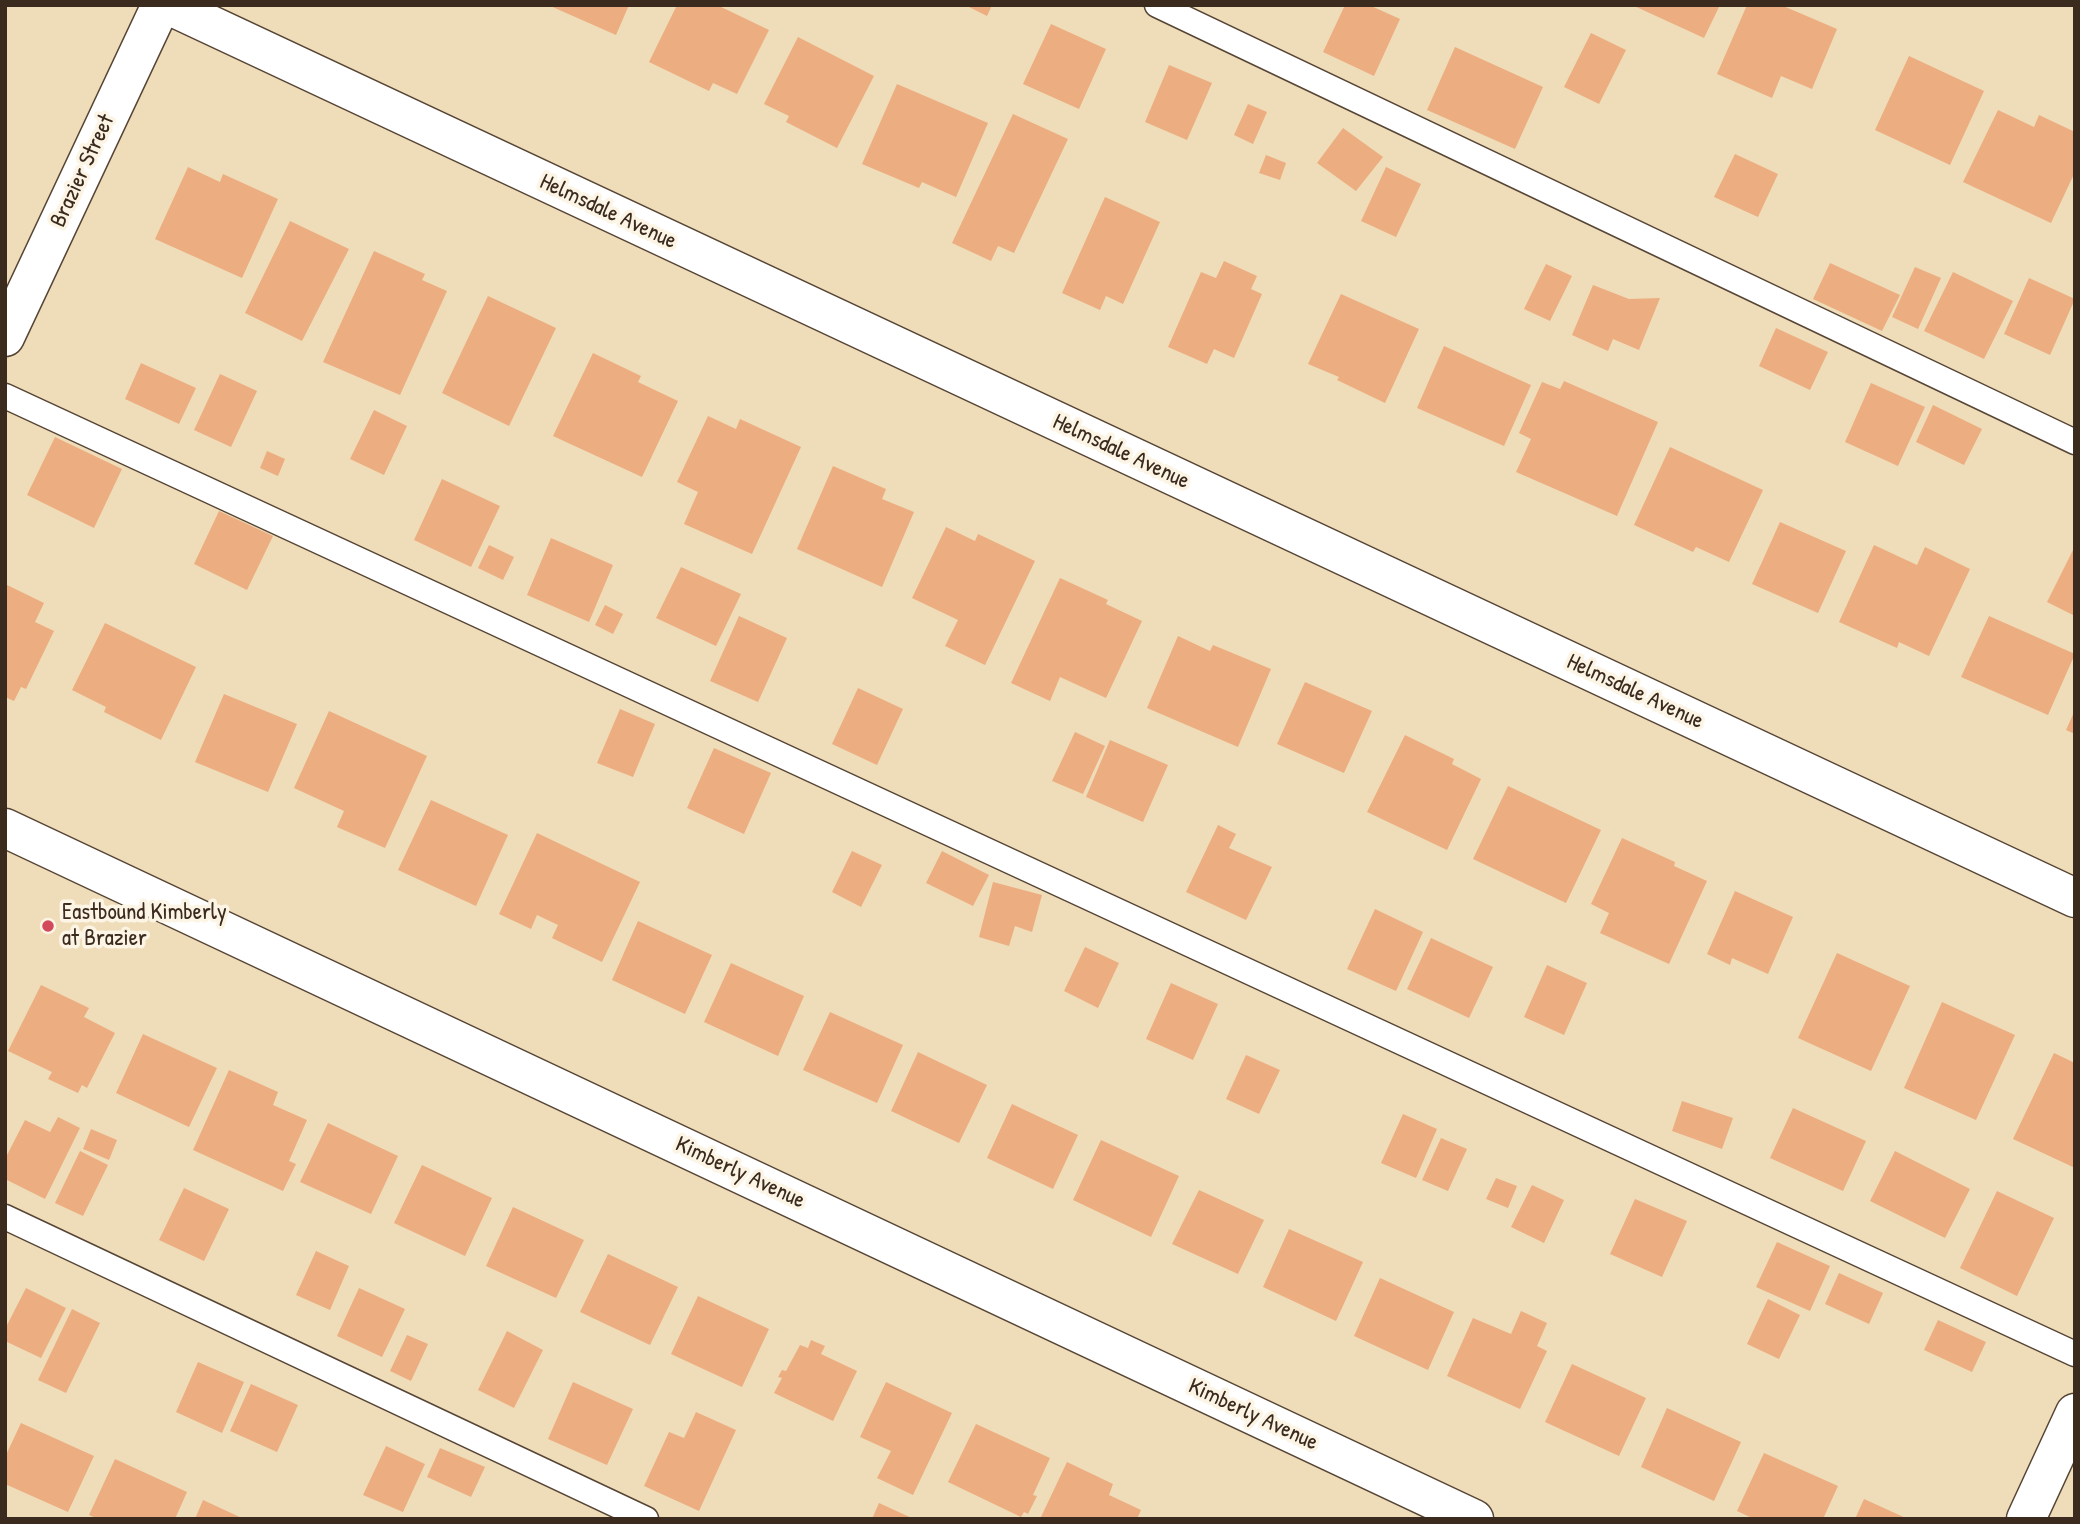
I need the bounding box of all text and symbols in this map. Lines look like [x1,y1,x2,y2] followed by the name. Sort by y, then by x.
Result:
[45,110,121,232] street label: Brazier Street
[535,168,681,256] street label: Helmsdale Avenue
[1048,408,1194,496] street label: Helmsdale Avenue
[1562,648,1708,736] street label: Helmsdale Avenue
[62,899,227,953] place label: Eastbound Kimberly at Brazier
[40,918,56,934] marker: Eastbound Kimberly at Brazier
[671,1131,809,1215] street label: Kimberly Avenue
[1184,1373,1322,1457] street label: Kimberly Avenue

